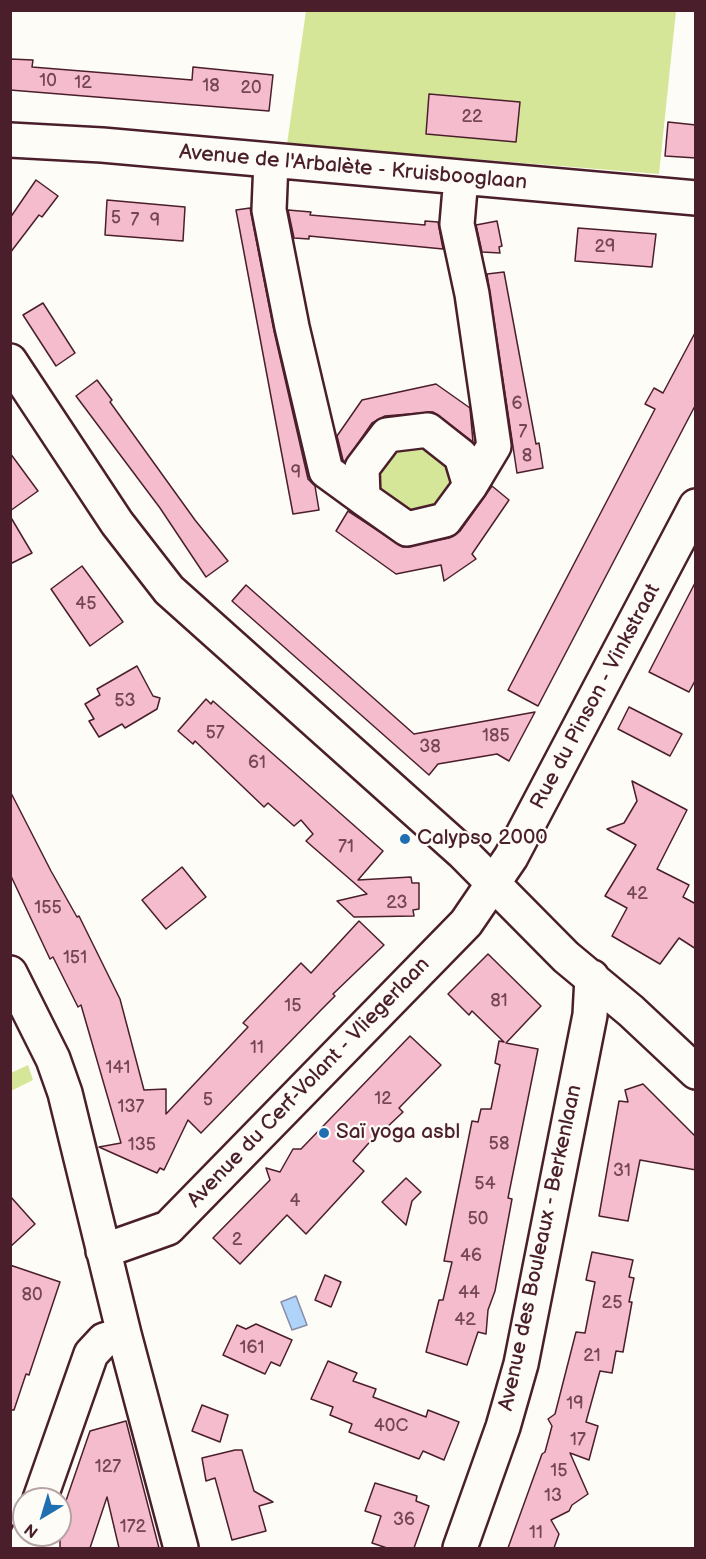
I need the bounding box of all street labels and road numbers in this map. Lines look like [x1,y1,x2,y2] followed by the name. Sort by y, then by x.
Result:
[178,140,528,196] street label: Avenue de l'Arbalète - Kruisbooglaan
[526,580,666,814] street label: Rue du Pinson - Vinkstraat
[183,953,435,1213] street label: Avenue du Cerf-Volant - Vliegerlaan
[494,1083,588,1413] street label: Avenue des Bouleaux - Berkenlaan

